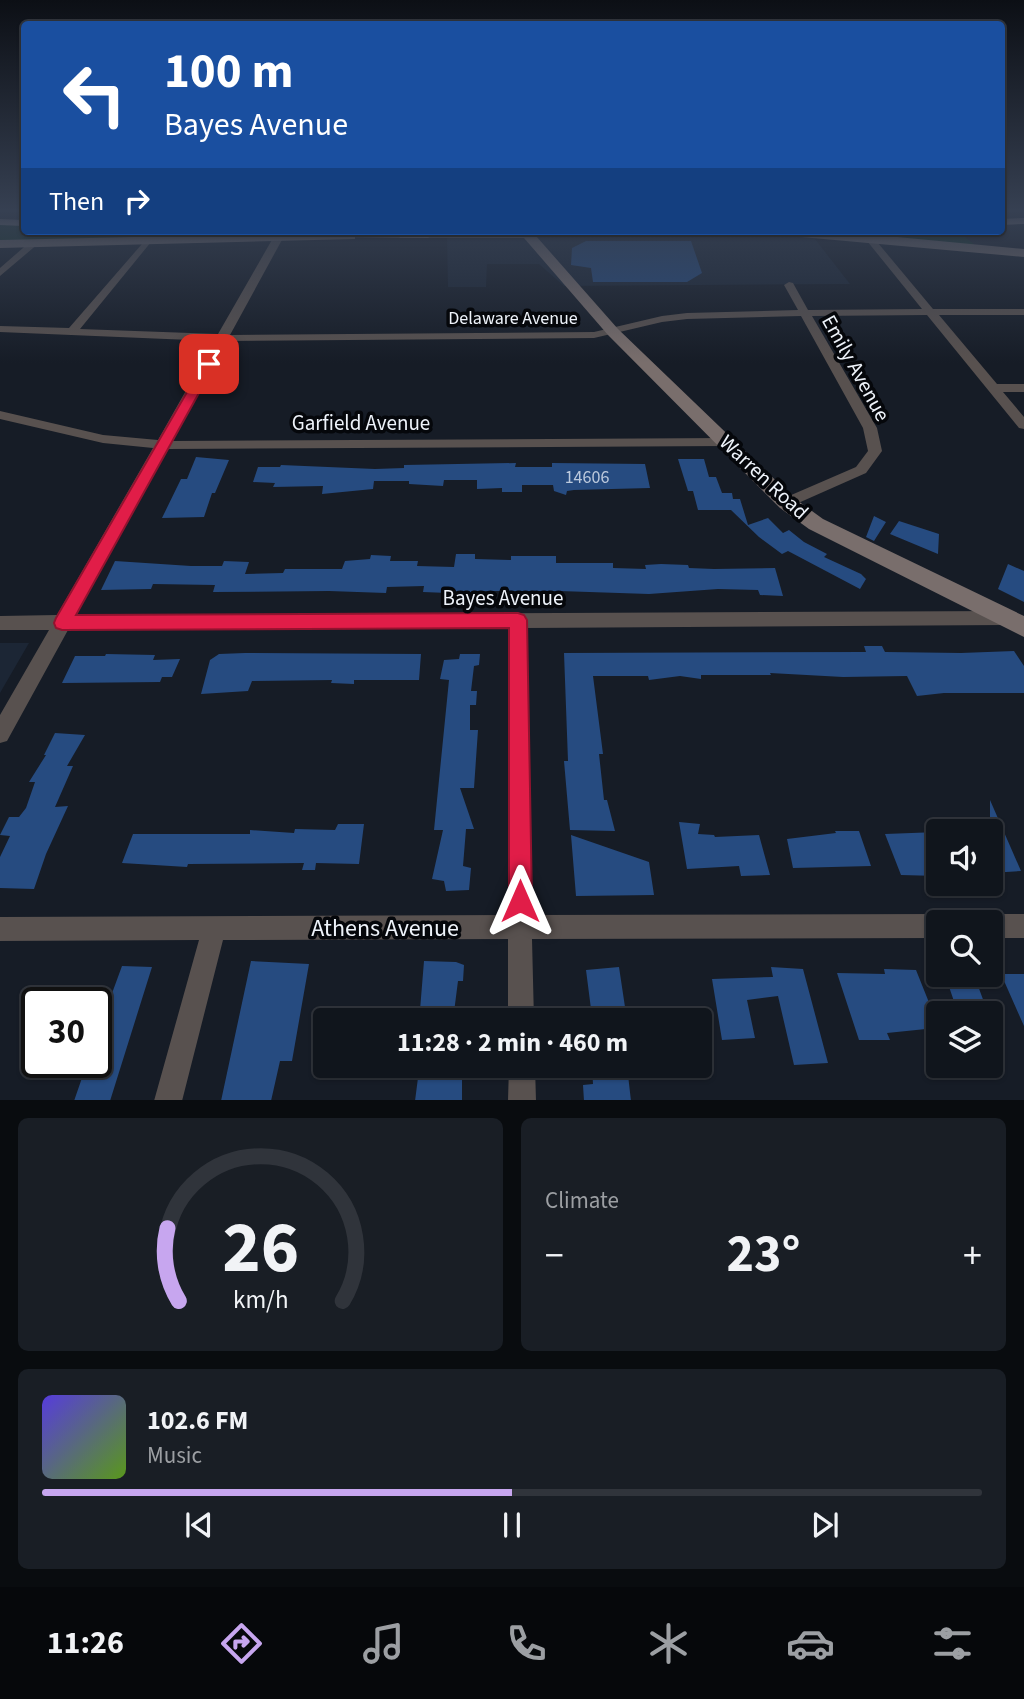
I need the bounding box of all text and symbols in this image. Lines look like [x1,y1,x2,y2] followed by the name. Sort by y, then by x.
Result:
[164,37,293,107] text: 100 m
[49,49,140,140] icon: left
[164,102,348,148] text: Bayes Avenue
[118,182,156,220] icon: right
[49,183,104,220] text: Then
[448,306,578,331] street label: Delaware Avenue
[814,309,898,427] street label: Emily Avenue
[179,334,239,394] pin
[190,345,228,383] icon: arrive
[292,408,430,438] street label: Garfield Avenue
[713,428,815,526] street label: Warren Road
[565,465,609,490] house number: 14606
[443,583,563,613] street label: Bayes Avenue
[926,819,1003,1078] map controls
[926,819,1003,896] button: sound
[483,864,557,938] position arrow
[926,910,1003,987] button: search
[311,911,459,946] street label: Athens Avenue
[21,987,112,1078] speed limit sign: 30
[926,1001,1003,1078] button: layers
[397,1024,628,1061] text: 11:28 · 2 min · 460 m
[545,1184,619,1217] text: Climate
[222,1196,299,1300] text: 26
[727,1218,800,1292] text: 23°
[545,1229,564,1283] text: −
[963,1229,982,1283] text: +
[233,1281,288,1317] text: km/h
[147,1402,248,1439] text: 102.6 FM
[147,1439,202,1472] text: Music
[180,1506,218,1544] icon: previous
[493,1506,531,1544] icon: pause
[806,1506,844,1544] icon: next
[217,1619,266,1668] icon: directions
[359,1619,408,1668] icon: music
[502,1619,551,1668] icon: phone
[644,1619,693,1668] icon: climate
[786,1619,835,1668] icon: car
[928,1619,977,1668] icon: filters
[47,1620,124,1666] text: 11:26

